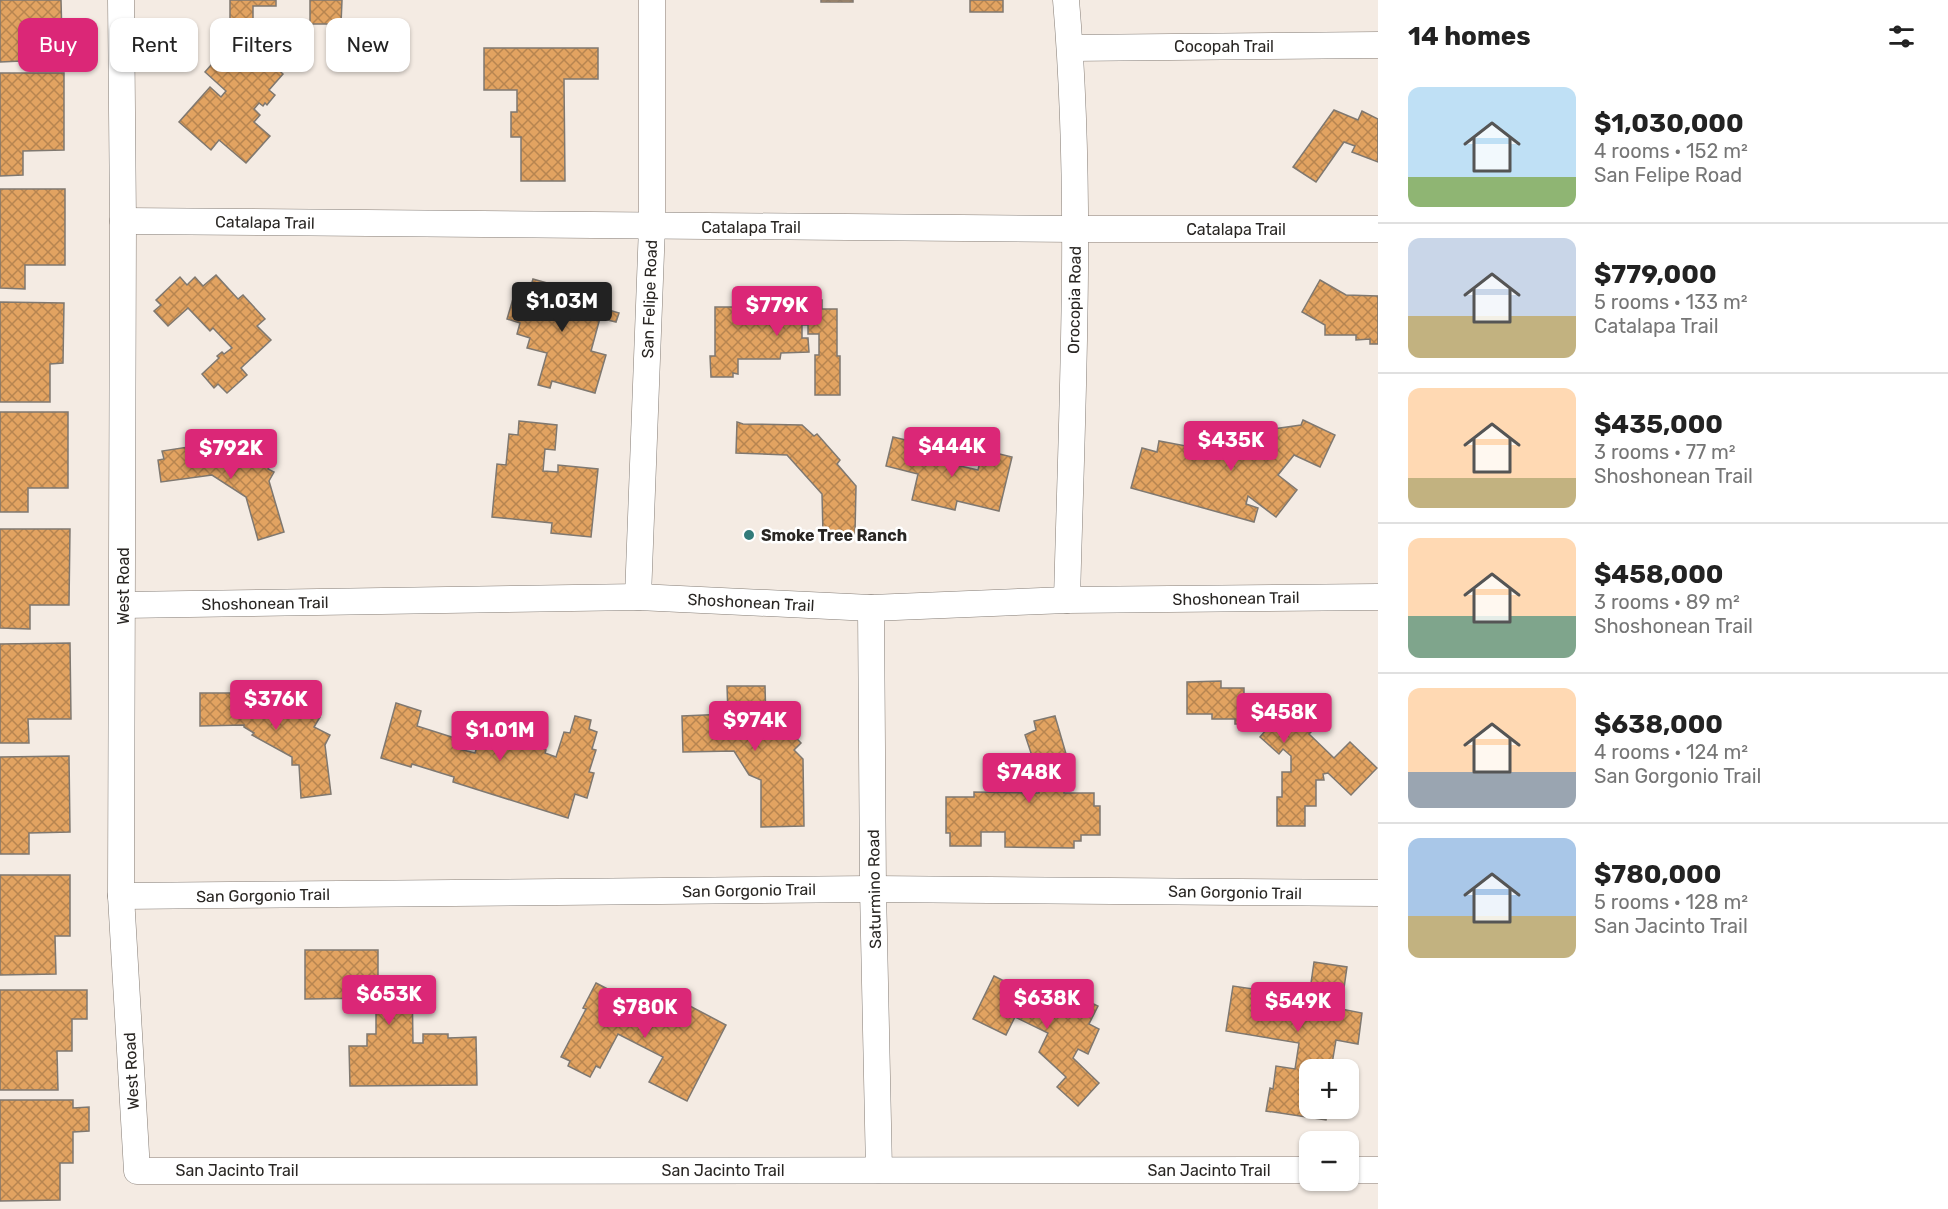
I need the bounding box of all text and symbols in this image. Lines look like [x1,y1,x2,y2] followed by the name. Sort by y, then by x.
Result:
[18,18,98,72] chip: Buy
[110,18,198,72] chip: Rent
[210,18,314,72] chip: Filters
[326,18,410,72] chip: New
[1885,20,1918,53] icon: filters
[1408,21,1531,52] text: 14 homes
[1174,37,1274,56] street label: Cocopah Trail
[1594,108,1744,139] text: $1,030,000
[1456,111,1528,183] icon: home
[1594,139,1748,163] text: 4 rooms · 152 m²
[1594,163,1742,187] text: San Felipe Road
[215,212,315,233] street label: Catalapa Trail
[701,218,801,237] street label: Catalapa Trail
[1186,220,1286,239] street label: Catalapa Trail
[638,239,661,359] street label: San Felipe Road
[1064,246,1085,354] street label: Orocopia Road
[1594,259,1717,290] text: $779,000
[1456,262,1528,334] icon: home
[513,282,611,333] pin: $1.03M
[735,286,819,337] pin: $779K
[526,289,598,313] text: $1.03M
[1594,290,1748,314] text: 5 rooms · 133 m²
[746,293,808,317] text: $779K
[1594,314,1719,338] text: Catalapa Trail
[1594,409,1723,440] text: $435,000
[1456,412,1528,484] icon: home
[1189,421,1273,472] pin: $435K
[910,427,994,478] pin: $444K
[1198,428,1264,452] text: $435K
[189,429,273,480] pin: $792K
[918,434,986,458] text: $444K
[199,436,263,460] text: $792K
[1594,440,1736,464] text: 3 rooms · 77 m²
[1594,464,1753,488] text: Shoshonean Trail
[761,526,907,545] place label: Smoke Tree Ranch
[742,528,756,542] marker: Smoke Tree Ranch
[114,547,133,625] street label: West Road
[1594,559,1724,590] text: $458,000
[1456,562,1528,634] icon: home
[1172,588,1300,609] street label: Shoshonean Trail
[687,590,815,615] street label: Shoshonean Trail
[1594,590,1740,614] text: 3 rooms · 89 m²
[201,593,329,614] street label: Shoshonean Trail
[1594,614,1753,638] text: Shoshonean Trail
[234,680,318,731] pin: $376K
[244,687,308,711] text: $376K
[1242,693,1326,744] pin: $458K
[1251,700,1317,724] text: $458K
[713,701,797,752] pin: $974K
[723,708,787,732] text: $974K
[1594,709,1723,740] text: $638,000
[451,711,549,762] pin: $1.01M
[1456,712,1528,784] icon: home
[466,718,534,742] text: $1.01M
[1594,740,1748,764] text: 4 rooms · 124 m²
[987,753,1071,804] pin: $748K
[997,760,1061,784] text: $748K
[1594,764,1761,788] text: San Gorgonio Trail
[864,829,885,949] street label: Saturmino Road
[1594,859,1721,890] text: $780,000
[1456,862,1528,934] icon: home
[682,880,816,901] street label: San Gorgonio Trail
[1168,882,1302,903] street label: San Gorgonio Trail
[196,885,330,906] street label: San Gorgonio Trail
[1594,890,1748,914] text: 5 rooms · 128 m²
[1594,914,1748,938] text: San Jacinto Trail
[347,975,431,1026] pin: $653K
[1005,979,1089,1030] pin: $638K
[356,982,422,1006] text: $653K
[1256,982,1340,1033] pin: $549K
[1014,986,1080,1010] text: $638K
[603,988,687,1039] pin: $780K
[1265,989,1331,1013] text: $549K
[612,995,678,1019] text: $780K
[120,1032,143,1110] street label: West Road
[1299,1059,1359,1191] map controls
[1299,1059,1359,1119] button: +
[1299,1131,1359,1191] button: −
[175,1161,299,1180] street label: San Jacinto Trail
[661,1161,785,1180] street label: San Jacinto Trail
[1147,1161,1271,1180] street label: San Jacinto Trail

